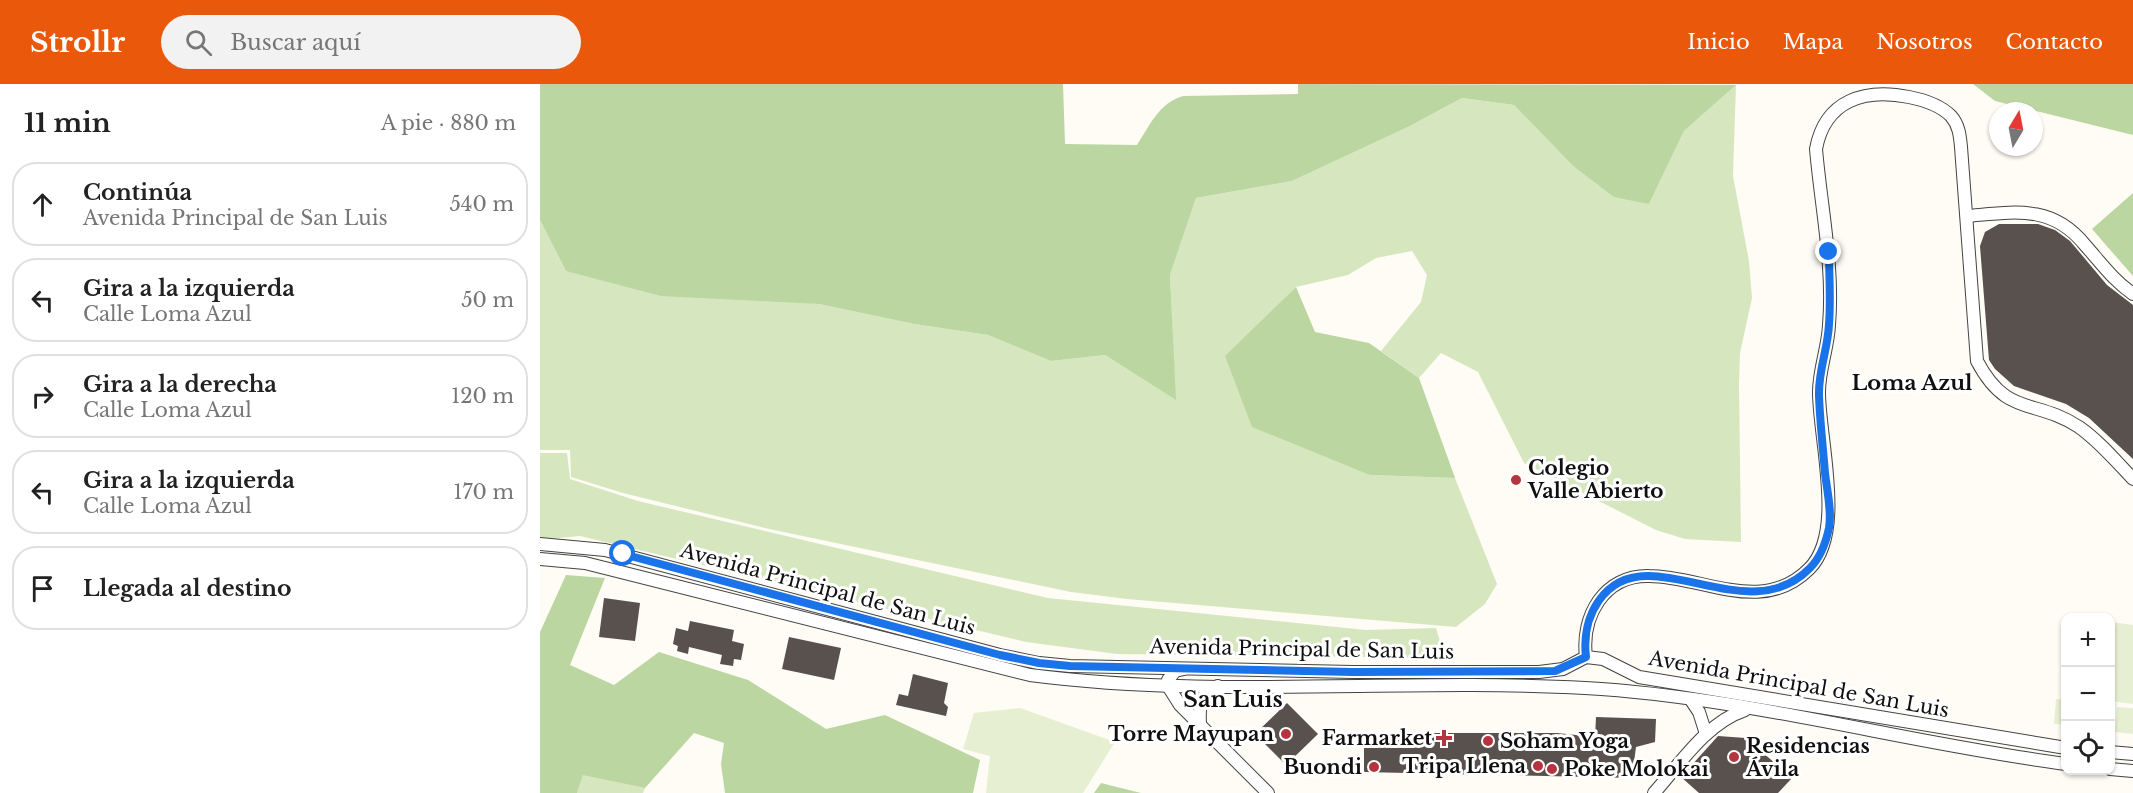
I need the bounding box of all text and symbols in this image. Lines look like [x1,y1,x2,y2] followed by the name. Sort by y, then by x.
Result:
[161,15,581,69] search box
[30,25,125,60] text: Strollr
[182,26,215,59] icon: search
[230,29,361,56] text: Buscar aquí
[1687,29,1750,55] text: Inicio
[1783,29,1843,55] text: Mapa
[1876,29,1972,55] text: Nosotros
[2005,29,2103,55] text: Contacto
[1989,102,2043,156] north arrow
[24,107,111,139] text: 11 min
[381,111,516,135] text: A pie · 880 m
[83,179,192,206] text: Continúa
[26,188,59,221] icon: ahead
[449,192,514,216] text: 540 m
[83,206,388,230] text: Avenida Principal de San Luis
[1815,238,1841,264] route end
[83,275,295,302] text: Gira a la izquierda
[26,284,59,317] icon: left
[461,288,514,312] text: 50 m
[83,302,252,326] text: Calle Loma Azul
[1851,370,1973,396] district label: Loma Azul
[83,371,277,398] text: Gira a la derecha
[26,380,59,413] icon: right
[451,384,514,408] text: 120 m
[83,398,252,422] text: Calle Loma Azul
[1527,456,1664,503] place label: Colegio Valle Abierto
[83,467,295,494] text: Gira a la izquierda
[1509,473,1523,487] marker: Colegio Valle Abierto
[26,476,59,509] icon: left
[454,480,514,504] text: 170 m
[83,494,252,518] text: Calle Loma Azul
[677,538,978,640] street label: Avenida Principal de San Luis
[609,540,635,566] route start
[26,572,59,605] icon: arrive
[83,575,292,602] text: Llegada al destino
[2061,613,2115,775] map controls
[2061,613,2115,667] button: +
[1149,634,1454,664] street label: Avenida Principal de San Luis
[1646,646,1951,722] street label: Avenida Principal de San Luis
[2061,667,2115,721] button: −
[1183,686,1283,713] district label: San Luis
[2061,721,2115,775] button: locate
[1108,722,1274,746] place label: Torre Mayupan
[1322,726,1432,750] place label: Farmarket
[1279,727,1293,741] marker: Torre Mayupan
[1500,729,1630,753] place label: Soham Yoga
[1437,731,1451,745] marker: Farmarket
[1481,734,1495,748] marker: Soham Yoga
[1745,734,1870,781] place label: Residencias Ávila
[1727,750,1741,764] marker: Residencias Ávila
[1402,754,1527,778] place label: Tripa Llena
[1283,755,1362,779] place label: Buondi
[1564,757,1709,781] place label: Poke Molokai
[1531,759,1545,773] marker: Tripa Llena
[1367,760,1381,774] marker: Buondi
[1545,762,1559,776] marker: Poke Molokai

